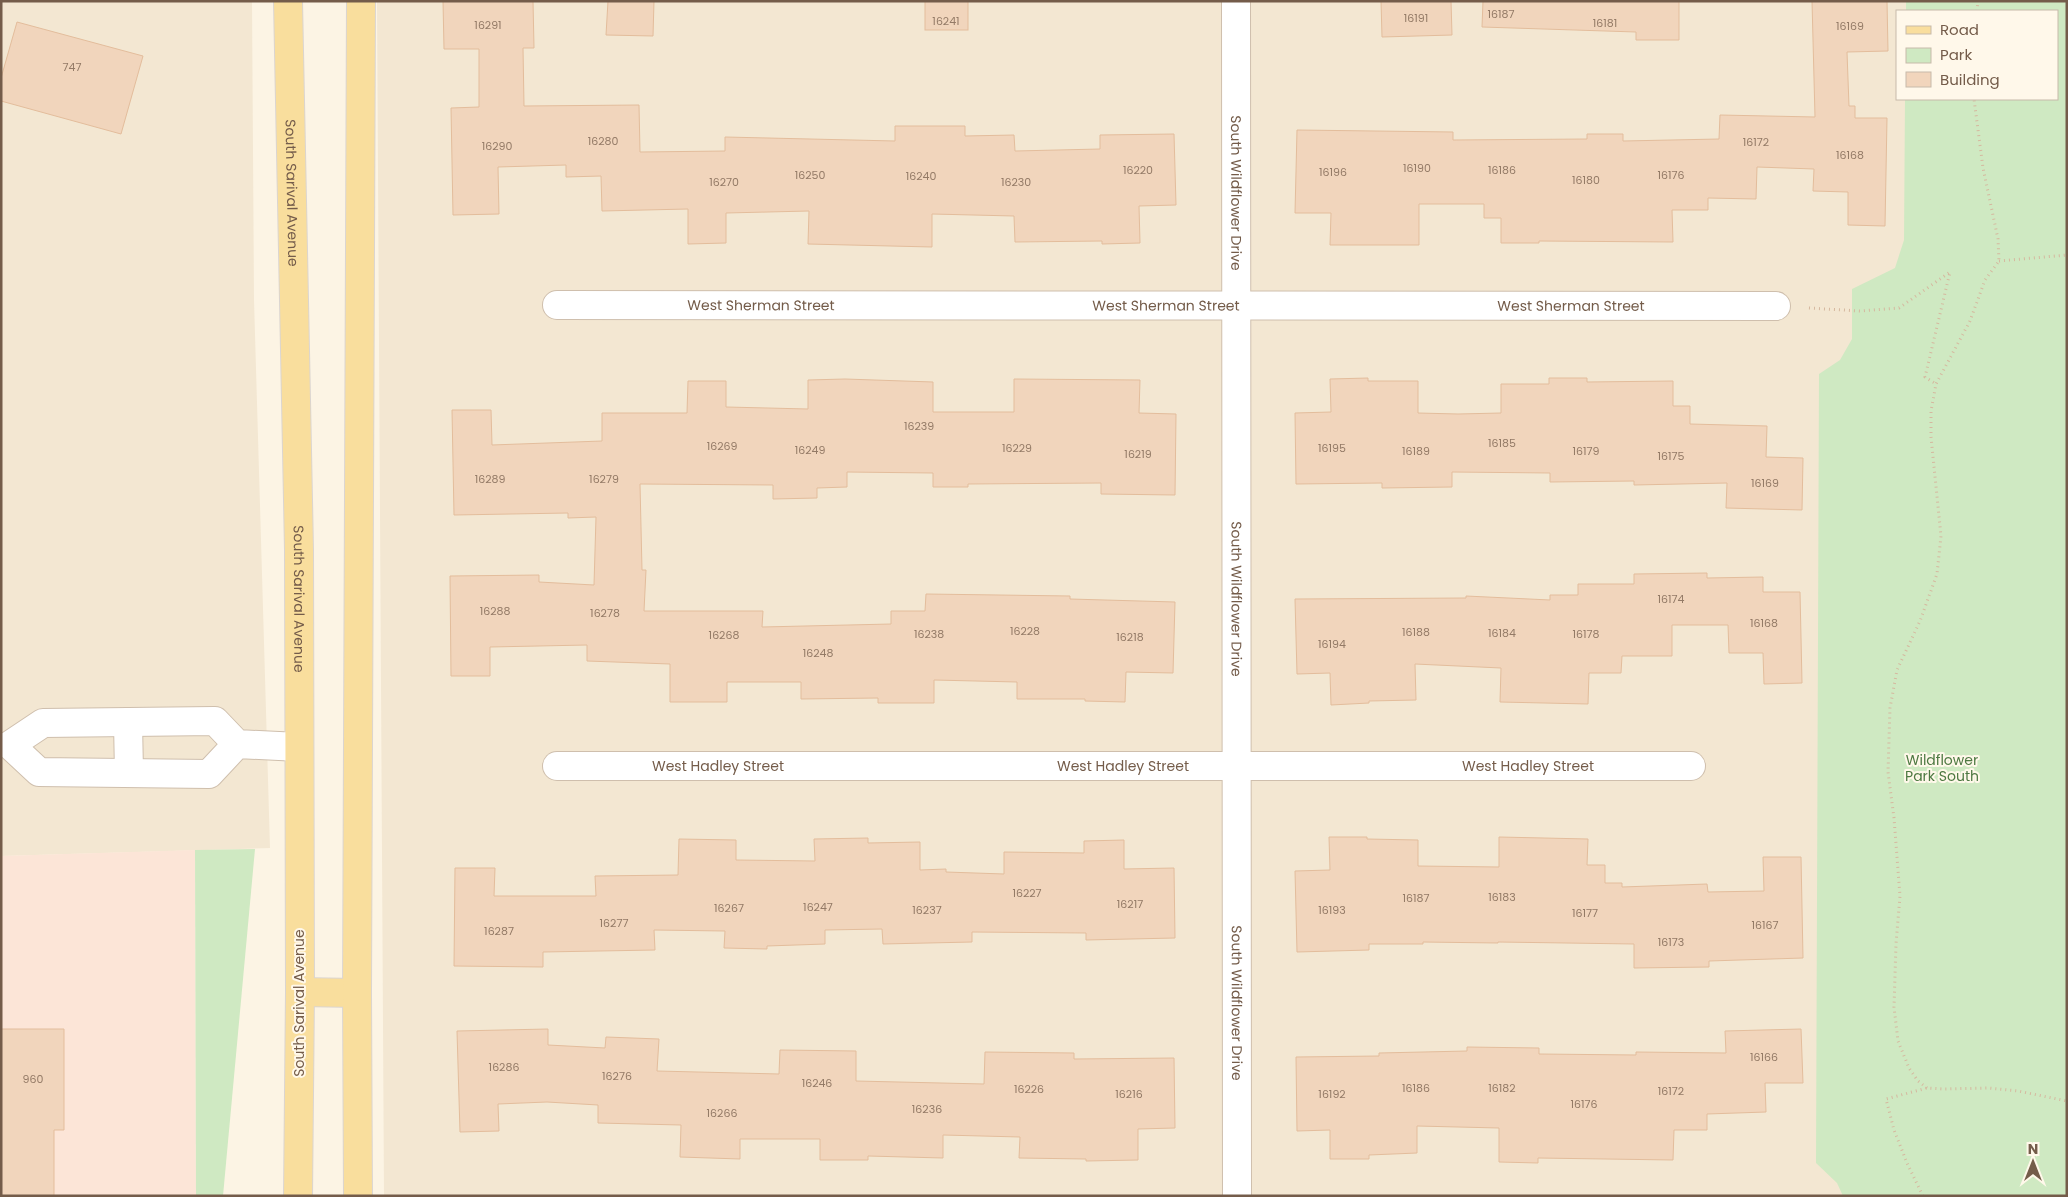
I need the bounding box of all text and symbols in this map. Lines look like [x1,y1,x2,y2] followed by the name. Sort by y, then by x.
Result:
[1488,6,1514,22] house number: 16187
[1404,10,1428,26] house number: 16191
[1896,10,2058,100] legend
[932,13,960,29] house number: 16241
[1593,15,1617,31] house number: 16181
[474,17,502,33] house number: 16291
[1836,18,1864,34] house number: 16169
[1940,19,1979,40] text: Road
[1940,44,1972,65] text: Park
[63,59,81,75] house number: 747
[1940,69,2000,90] text: Building
[1226,115,1246,271] street label: South Wildflower Drive
[280,119,303,267] street label: South Sarival Avenue
[588,133,618,149] house number: 16280
[1743,134,1769,150] house number: 16172
[482,138,512,154] house number: 16290
[1836,147,1864,163] house number: 16168
[1403,160,1431,176] house number: 16190
[1123,162,1153,178] house number: 16220
[1488,162,1516,178] house number: 16186
[1319,164,1347,180] house number: 16196
[795,167,825,183] house number: 16250
[1657,167,1685,183] house number: 16176
[906,168,936,184] house number: 16240
[1572,172,1600,188] house number: 16180
[709,174,739,190] house number: 16270
[1001,174,1031,190] house number: 16230
[687,295,835,315] street label: West Sherman Street
[1092,295,1240,316] street label: West Sherman Street
[1497,296,1645,316] street label: West Sherman Street
[904,418,934,434] house number: 16239
[1488,435,1516,451] house number: 16185
[707,438,737,454] house number: 16269
[1002,440,1032,456] house number: 16229
[1318,440,1346,456] house number: 16195
[795,442,825,458] house number: 16249
[1402,443,1430,459] house number: 16189
[1573,443,1600,459] house number: 16179
[1124,446,1152,462] house number: 16219
[1658,448,1685,464] house number: 16175
[475,471,505,487] house number: 16289
[589,471,619,487] house number: 16279
[1751,475,1779,491] house number: 16169
[1226,521,1247,677] street label: South Wildflower Drive
[289,525,309,673] street label: South Sarival Avenue
[1658,591,1685,607] house number: 16174
[480,603,510,619] house number: 16288
[590,605,620,621] house number: 16278
[1750,615,1778,631] house number: 16168
[1010,623,1040,639] house number: 16228
[1402,624,1430,640] house number: 16188
[1488,625,1516,641] house number: 16184
[914,626,944,642] house number: 16238
[1573,626,1600,642] house number: 16178
[709,627,739,643] house number: 16268
[1116,629,1144,645] house number: 16218
[1318,636,1346,652] house number: 16194
[803,645,833,661] house number: 16248
[1905,750,1979,786] park label: Wildflower Park South
[652,756,784,776] street label: West Hadley Street
[1057,756,1189,776] street label: West Hadley Street
[1462,756,1594,776] street label: West Hadley Street
[1012,885,1042,901] house number: 16227
[1488,889,1516,905] house number: 16183
[1403,890,1429,906] house number: 16187
[1117,896,1143,912] house number: 16217
[803,899,833,915] house number: 16247
[714,900,744,916] house number: 16267
[912,902,942,918] house number: 16237
[1318,902,1346,918] house number: 16193
[1572,905,1598,921] house number: 16177
[600,915,628,931] house number: 16277
[1751,917,1779,933] house number: 16167
[484,923,514,939] house number: 16287
[1227,925,1247,1081] street label: South Wildflower Drive
[289,929,309,1077] street label: South Sarival Avenue
[1658,934,1684,950] house number: 16173
[1750,1049,1778,1065] house number: 16166
[489,1059,519,1075] house number: 16286
[602,1068,632,1084] house number: 16276
[23,1071,44,1087] house number: 960
[802,1075,832,1091] house number: 16246
[1402,1080,1430,1096] house number: 16186
[1488,1080,1516,1096] house number: 16182
[1014,1081,1044,1097] house number: 16226
[1658,1083,1684,1099] house number: 16172
[1115,1086,1143,1102] house number: 16216
[1318,1086,1346,1102] house number: 16192
[1570,1096,1598,1112] house number: 16176
[912,1101,942,1117] house number: 16236
[707,1105,737,1121] house number: 16266
[2008,1137,2058,1187] north arrow
[2028,1139,2038,1159] text: N

